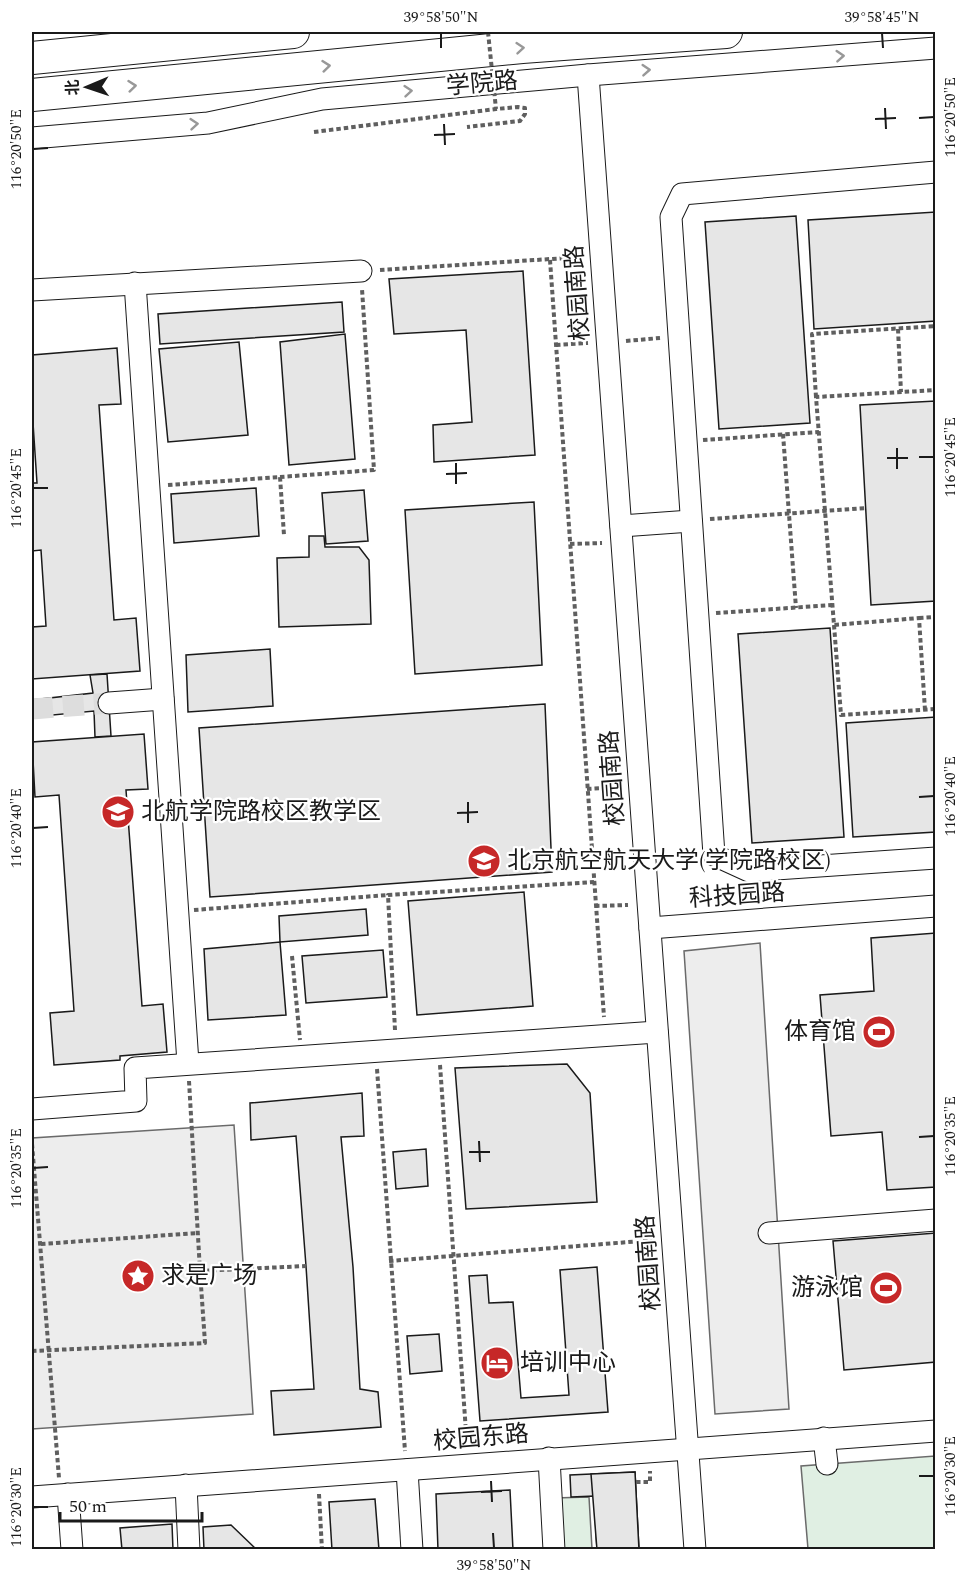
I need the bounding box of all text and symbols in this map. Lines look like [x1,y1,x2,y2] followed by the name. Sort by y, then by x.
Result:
[404,6,479,29] text: 39°58'50"N
[845,6,920,29] text: 39°58'45"N
[515,42,524,55] one-way arrow
[836,50,845,63] one-way arrow
[57,57,117,117] north arrow
[321,60,330,73] one-way arrow
[445,63,519,105] street label: 学院路
[642,64,651,77] one-way arrow
[939,77,962,157] text: 116°20'50"E
[61,79,85,96] text: 北
[127,80,136,93] one-way arrow
[403,85,412,98] one-way arrow
[5,109,28,189] text: 116°20'50"E
[190,118,199,131] one-way arrow
[557,244,599,342] street label: 校园南路
[939,417,962,497] text: 116°20'45"E
[5,448,28,528] text: 116°20'45"E
[592,729,634,827] street label: 校园南路
[939,756,962,836] text: 116°20'40"E
[5,788,28,868] text: 116°20'40"E
[100,794,136,830] school or university icon: 北航学院路校区教学区
[141,794,381,830] place label: 北航学院路校区教学区
[466,843,502,879] school or university icon: 北京航空航天大学(学院路校区)
[507,843,831,879] place label: 北京航空航天大学(学院路校区)
[688,875,786,917] street label: 科技园路
[784,1014,856,1050] place label: 体育馆
[861,1014,897,1050] sports icon: 体育馆
[939,1096,962,1176] text: 116°20'35"E
[5,1128,28,1208] text: 116°20'35"E
[628,1214,670,1312] street label: 校园南路
[120,1258,156,1294] place icon: 求是广场
[161,1258,257,1294] place label: 求是广场
[791,1270,863,1306] place label: 游泳馆
[868,1270,904,1306] sports icon: 游泳馆
[479,1345,515,1381] hotel icon: 培训中心
[520,1345,616,1381] place label: 培训中心
[432,1416,530,1460] street label: 校园东路
[939,1436,962,1516] text: 116°20'30"E
[5,1467,28,1547] text: 116°20'30"E
[60,1485,202,1523] scale bar
[69,1493,107,1520] text: 50 m
[457,1554,532,1577] text: 39°58'50"N

